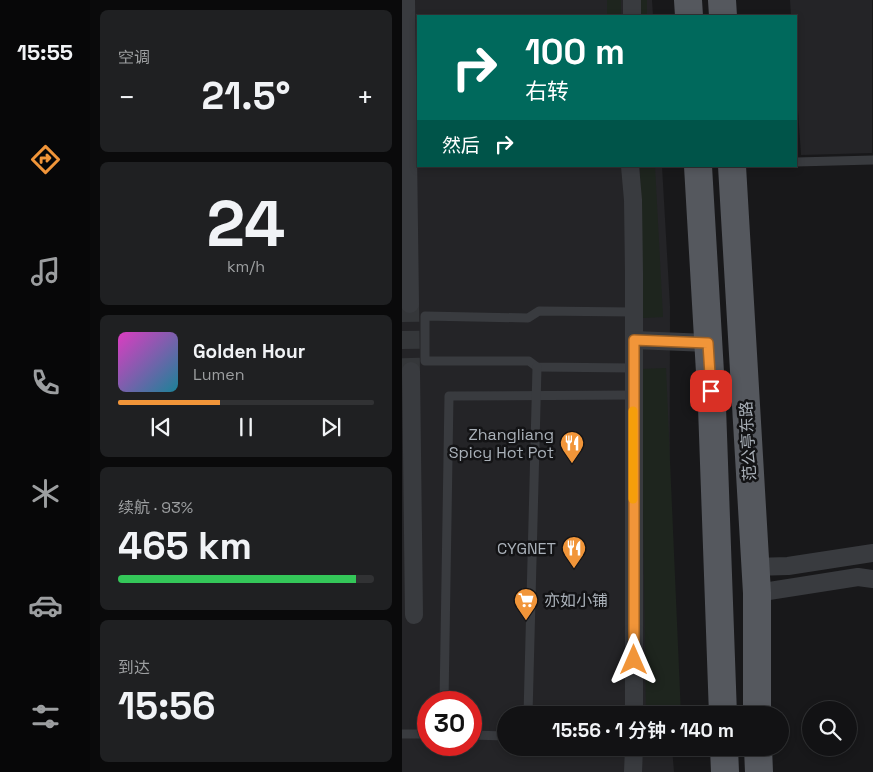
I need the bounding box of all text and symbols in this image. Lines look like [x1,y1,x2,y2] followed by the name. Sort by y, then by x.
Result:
[525,30,625,74] text: 100 m
[442,35,507,100] icon: right
[17,38,73,66] text: 15:55
[118,47,150,68] text: 空调
[202,72,290,120] text: 21.5°
[525,77,569,105] text: 右转
[118,79,135,115] text: −
[357,79,374,115] text: +
[490,130,518,158] icon: right
[442,133,480,158] text: 然后
[28,142,63,177] icon: directions
[207,182,285,265] text: 24
[28,254,63,289] icon: music
[227,256,265,277] text: km/h
[193,339,305,364] text: Golden Hour
[193,364,245,385] text: Lumen
[28,365,63,400] icon: phone
[690,370,732,412] pin
[697,377,725,405] icon: arrive
[735,400,761,482] street label: 范公亭东路
[147,413,175,441] icon: previous
[232,413,260,441] icon: pause
[317,413,345,441] icon: next
[449,424,554,463] place label: Zhangliang Spicy Hot Pot
[559,430,585,464] restaurant icon: Zhangliang Spicy Hot Pot
[28,476,63,511] icon: climate
[118,497,193,518] text: 续航 · 93%
[118,522,252,570] text: 465 km
[561,535,587,569] restaurant icon: CYGNET
[497,538,556,559] place label: CYGNET
[513,587,539,621] supermarket icon: 亦如小铺
[28,588,63,623] icon: car
[544,590,608,611] place label: 亦如小铺
[607,633,659,685] position arrow
[118,657,150,678] text: 到达
[118,682,216,730] text: 15:56
[417,691,482,756] speed limit sign: 30
[28,699,63,734] icon: filters
[802,701,857,756] map controls
[802,701,857,756] button: search
[552,718,734,743] text: 15:56 · 1 分钟 · 140 m

